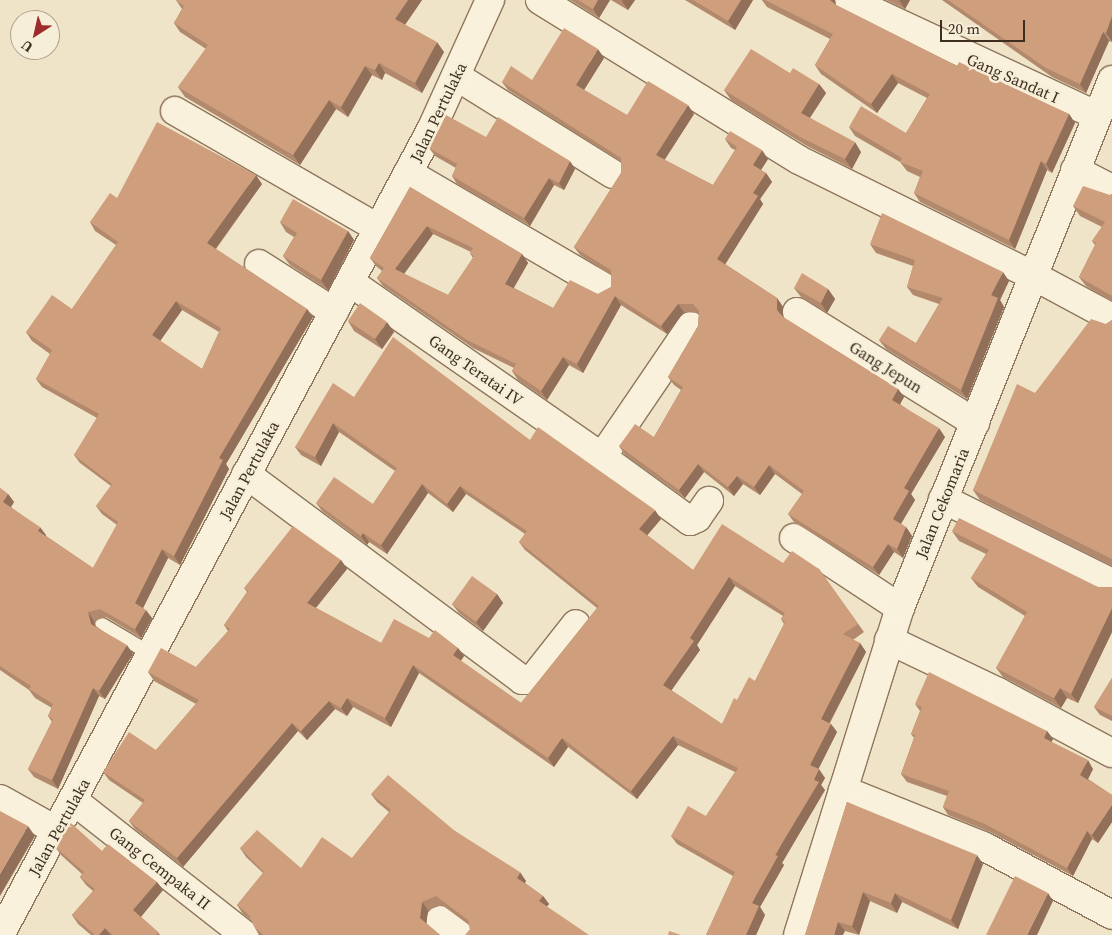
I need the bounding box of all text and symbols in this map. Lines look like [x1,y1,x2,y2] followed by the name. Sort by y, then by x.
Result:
[10,10,60,60] north arrow
[942,10,1027,42] scale bar
[948,18,980,39] text: 20 m
[17,35,37,58] text: U
[964,49,1062,107] street label: Gang Sandat I
[406,59,470,165] street label: Jalan Pertulaka
[425,330,527,410] street label: Gang Teratai IV
[846,337,926,397] street label: Gang Jepun
[215,418,283,522] street label: Jalan Pertulaka
[911,445,973,561] street label: Jalan Cekomaria
[24,775,94,879] street label: Jalan Pertulaka
[106,823,214,913] street label: Gang Cempaka II

